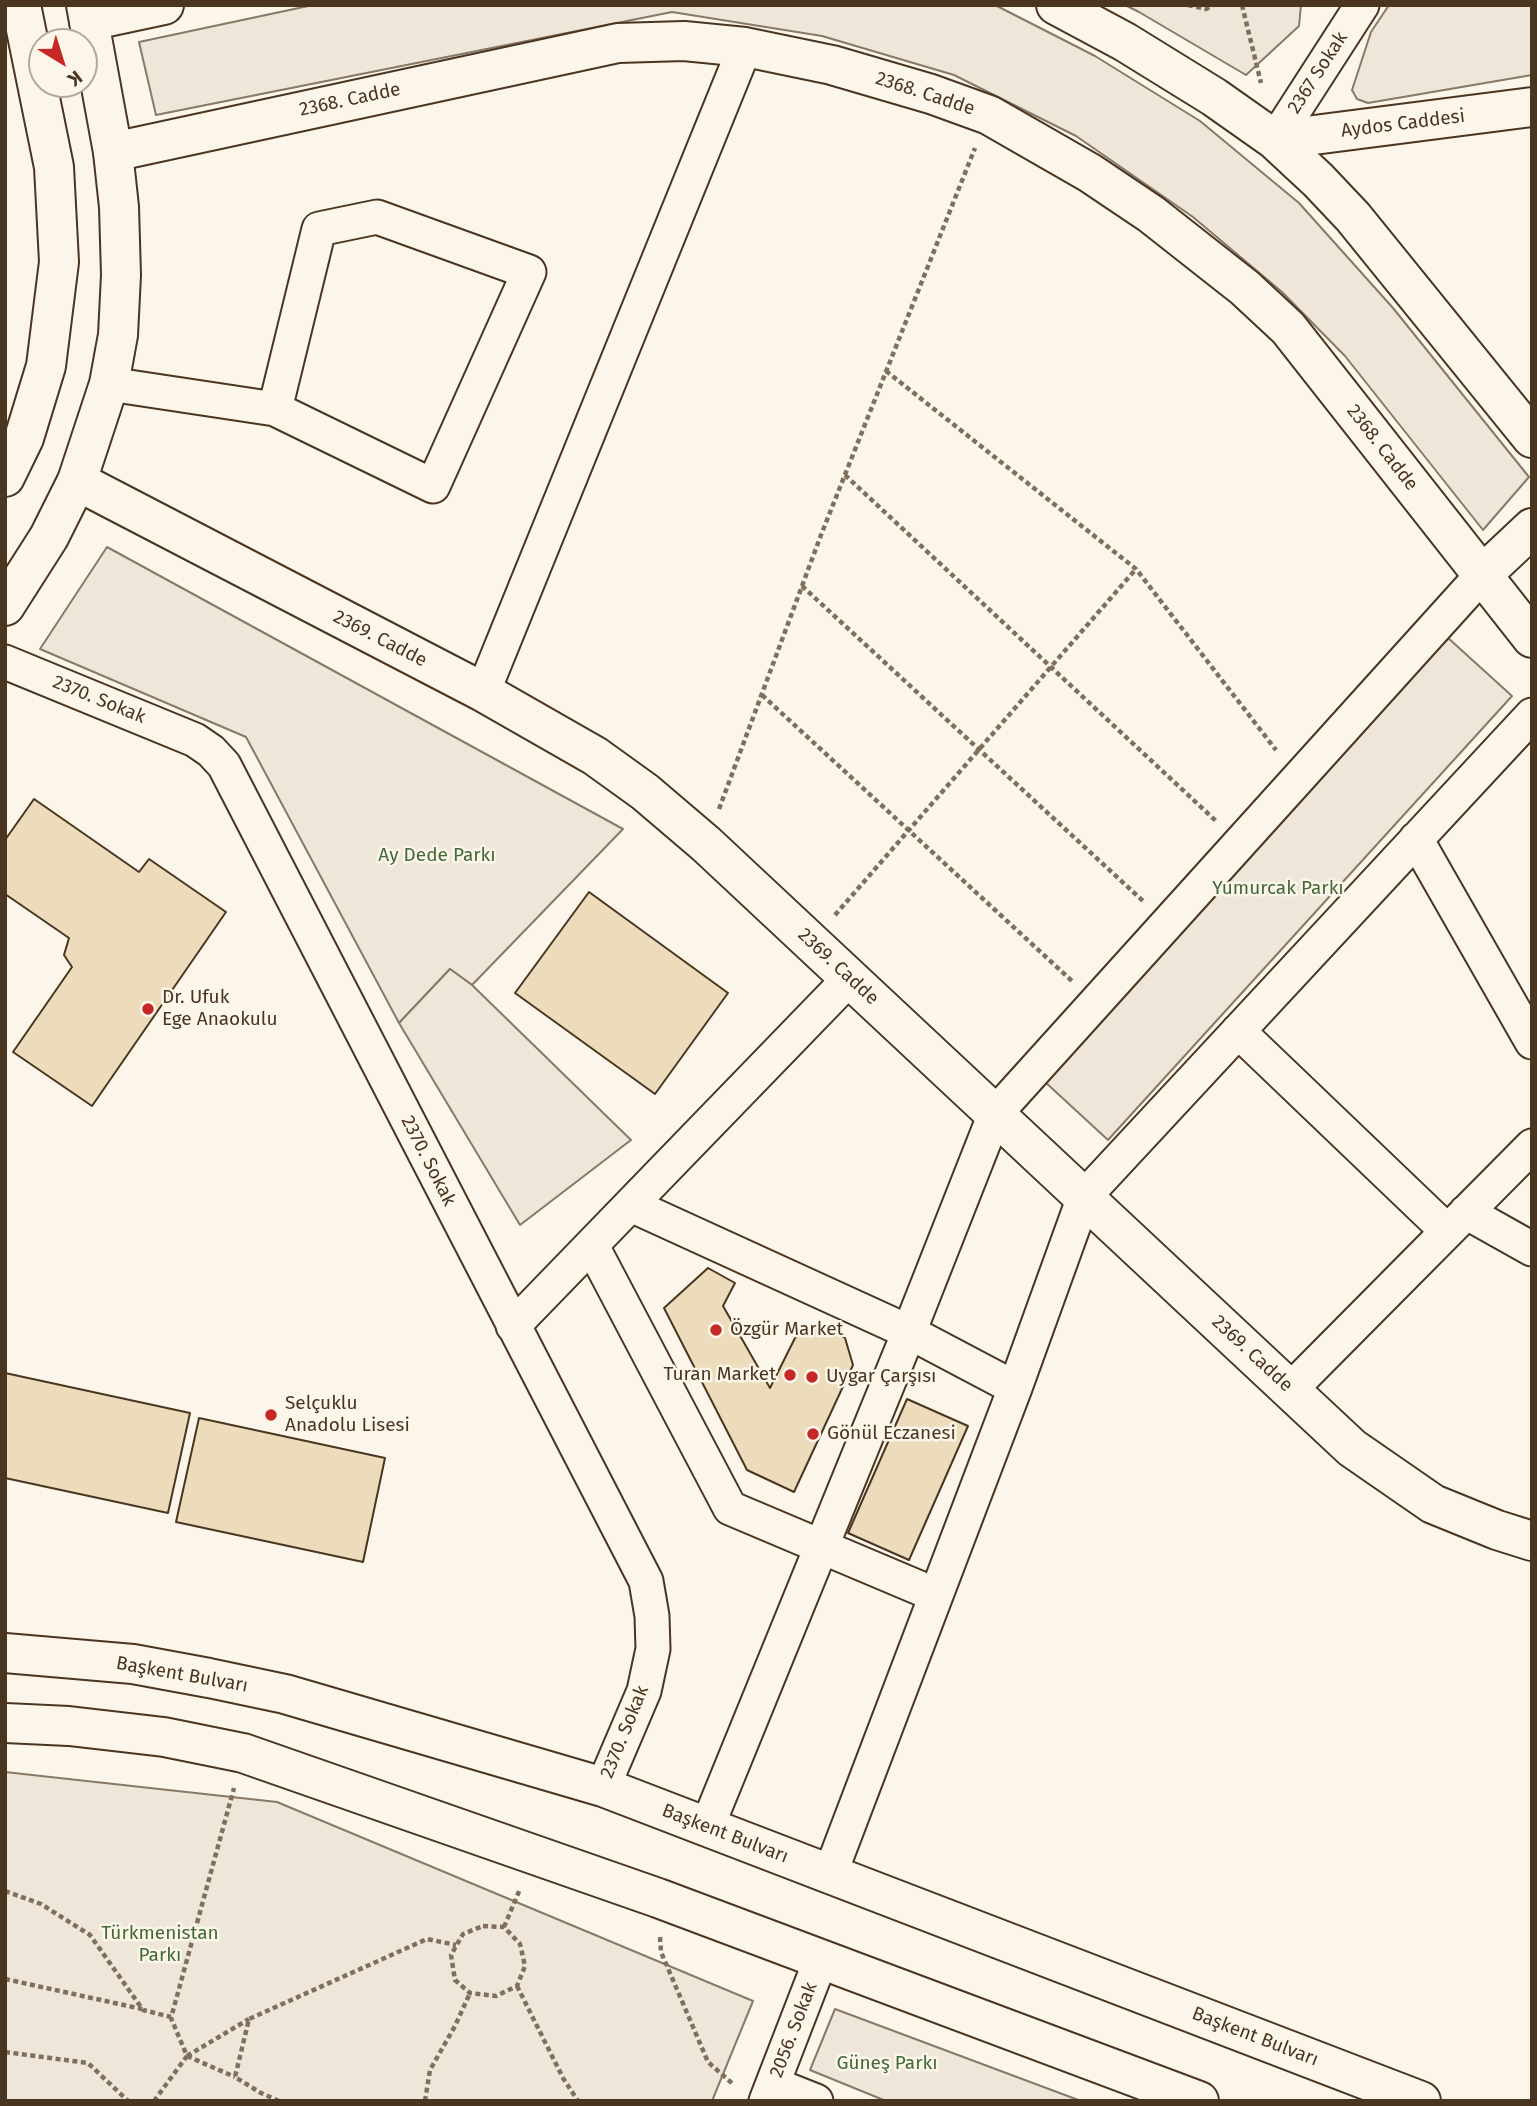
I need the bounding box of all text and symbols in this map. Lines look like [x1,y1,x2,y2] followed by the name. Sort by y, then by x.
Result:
[28,28,98,98] north arrow
[1283,28,1353,118] street label: 2367 Sokak
[63,66,87,91] text: K
[873,67,977,121] street label: 2368. Cadde
[297,78,403,122] street label: 2368. Cadde
[1340,105,1466,143] street label: Aydos Caddesi
[1341,400,1423,496] street label: 2368. Cadde
[329,606,431,672] street label: 2369. Cadde
[49,671,149,729] street label: 2370. Sokak
[378,845,496,867] park label: Ay Dede Parkı
[1212,878,1344,900] park label: Yumurcak Parkı
[793,924,883,1010] street label: 2369. Cadde
[162,987,277,1031] place label: Dr. Ufuk Ege Anaokulu
[140,1001,156,1017] marker: Dr. Ufuk Ege Anaokulu
[396,1112,460,1210] street label: 2370. Sokak
[1207,1311,1297,1397] street label: 2369. Cadde
[730,1319,843,1341] place label: Özgür Market
[708,1322,724,1338] marker: Özgür Market
[663,1364,776,1386] place label: Turan Market
[826,1366,936,1388] place label: Uygar Çarşısı
[782,1367,798,1383] marker: Turan Market
[804,1369,820,1385] marker: Uygar Çarşısı
[285,1393,410,1437] place label: Selçuklu Anadolu Lisesi
[263,1407,279,1423] marker: Selçuklu Anadolu Lisesi
[827,1423,956,1445] place label: Gönül Eczanesi
[805,1426,821,1442] marker: Gönül Eczanesi
[114,1652,250,1698] street label: Başkent Bulvarı
[596,1682,654,1782] street label: 2370. Sokak
[659,1799,791,1869] street label: Başkent Bulvarı
[101,1923,219,1967] park label: Türkmenistan Parkı
[765,1979,823,2081] street label: 2056. Sokak
[1189,2002,1321,2072] street label: Başkent Bulvarı
[836,2053,938,2075] park label: Güneş Parkı

